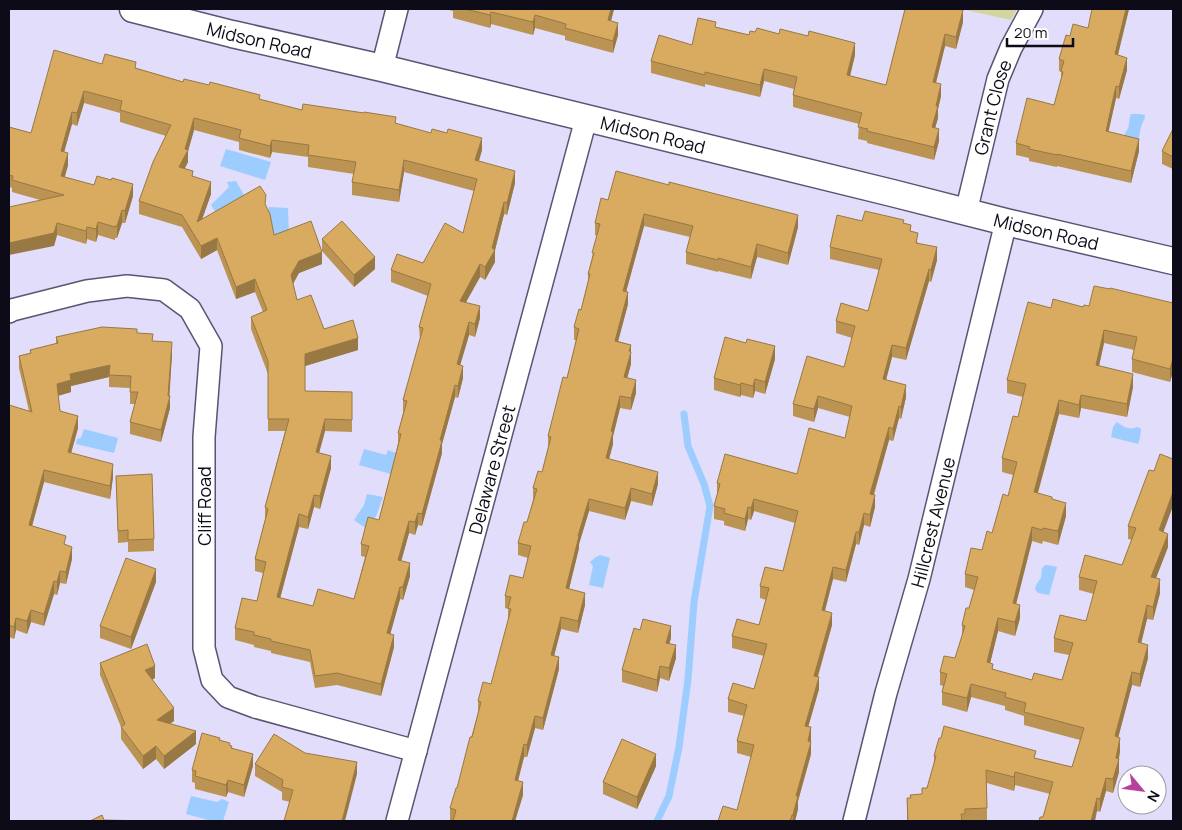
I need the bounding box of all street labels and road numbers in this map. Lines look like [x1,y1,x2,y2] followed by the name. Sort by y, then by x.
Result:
[204,16,314,64] street label: Midson Road
[968,56,1017,157] street label: Grant Close
[598,110,708,159] street label: Midson Road
[991,207,1101,255] street label: Midson Road
[463,402,521,537] street label: Delaware Street
[905,454,960,590] street label: Hillcrest Avenue
[192,466,216,546] street label: Cliff Road

